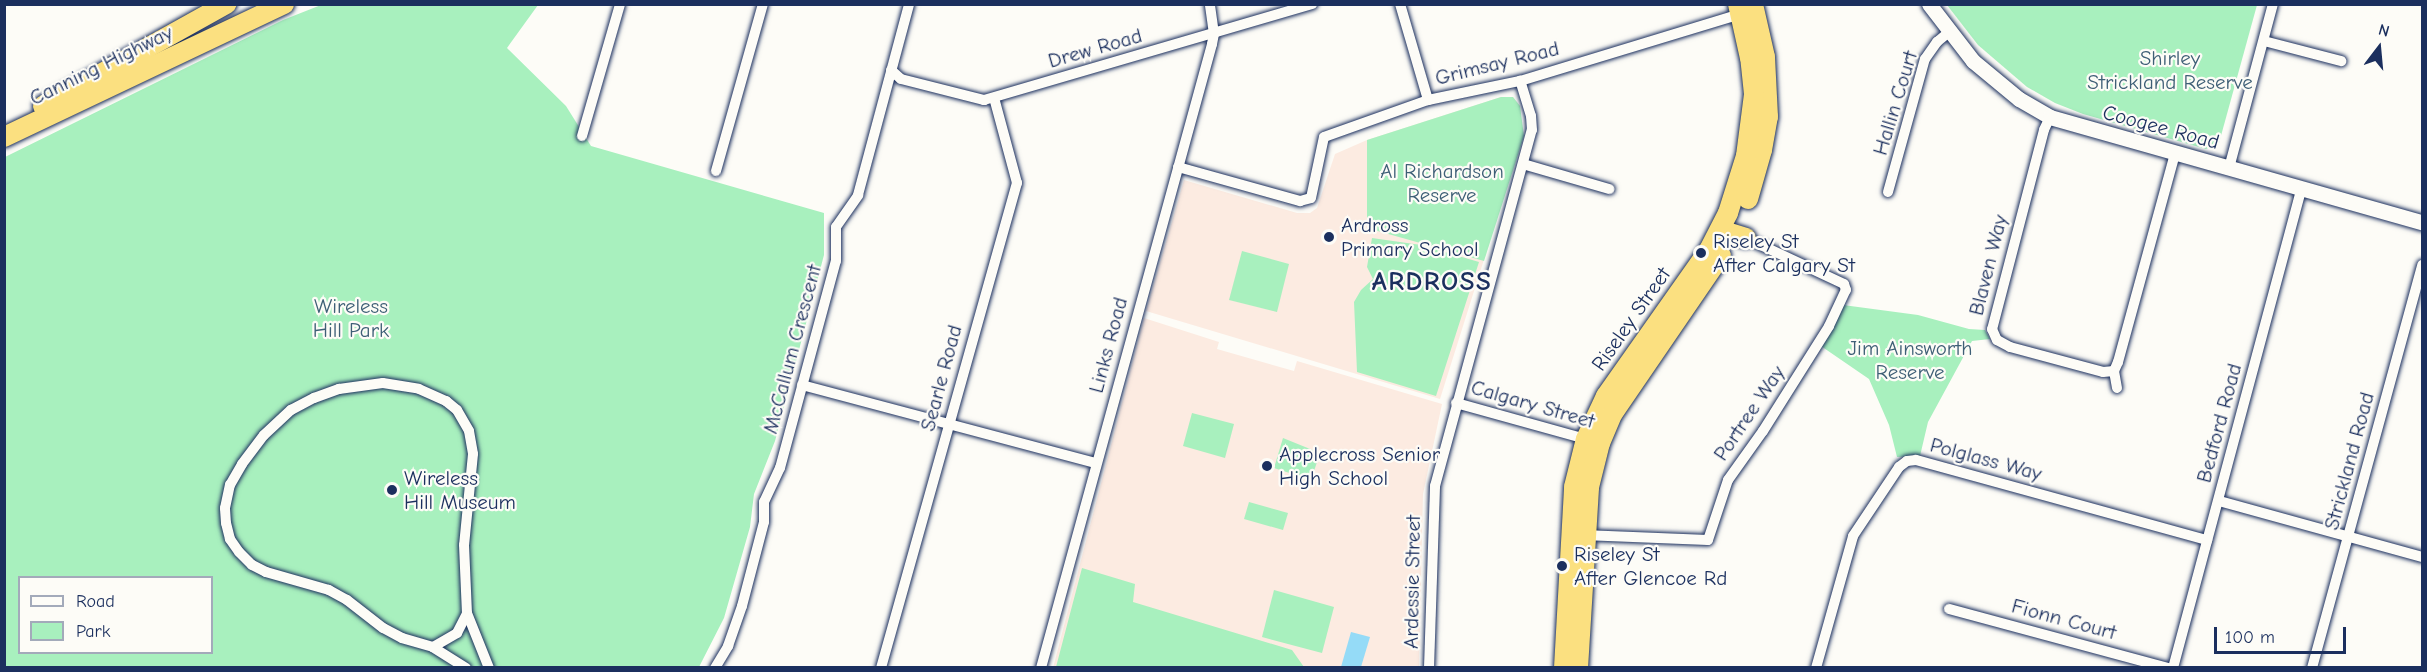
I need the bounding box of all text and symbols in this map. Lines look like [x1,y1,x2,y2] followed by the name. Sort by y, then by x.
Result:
[2349,18,2409,78] north arrow
[25,19,177,111] street label: Canning Highway
[2376,21,2391,41] text: N
[1045,23,1145,73] street label: Drew Road
[1432,35,1562,91] street label: Grimsay Road
[2087,45,2253,95] park label: Shirley Strickland Reserve
[1867,48,1923,158] street label: Hallin Court
[2100,99,2222,155] street label: Coogee Road
[1380,158,1504,208] park label: Al Richardson Reserve
[1341,212,1479,262] place label: Ardross Primary School
[1963,212,2013,318] street label: Blaven Way
[1713,228,1855,278] place label: Riseley St After Calgary St
[1322,230,1336,244] marker: Ardross Primary School
[1694,246,1708,260] marker: Riseley St After Calgary St
[757,262,827,436] street label: McCallum Crescent
[1586,262,1676,376] street label: Riseley Street
[1372,266,1492,298] district label: ARDROSS
[313,293,389,343] park label: Wireless Hill Park
[1083,294,1133,396] street label: Links Road
[915,322,967,434] street label: Searle Road
[1848,335,1972,385] park label: Jim Ainsworth Reserve
[1708,361,1790,465] street label: Portree Way
[2191,361,2247,485] street label: Bedford Road
[1468,374,1598,434] street label: Calgary Street
[2319,389,2379,533] street label: Strickland Road
[1927,432,2045,486] street label: Polglass Way
[1279,441,1440,491] place label: Applecross Senior High School
[1260,459,1274,473] marker: Applecross Senior High School
[404,465,516,515] place label: Wireless Hill Museum
[385,483,399,497] marker: Wireless Hill Museum
[1398,515,1426,649] street label: Ardessie Street
[1574,541,1727,591] place label: Riseley St After Glencoe Rd
[1555,559,1569,573] marker: Riseley St After Glencoe Rd
[18,576,213,654] legend
[76,591,115,612] text: Road
[2009,593,2119,645] street label: Fionn Court
[2217,615,2349,653] scale bar
[76,621,110,642] text: Park
[2225,627,2275,648] text: 100 m

